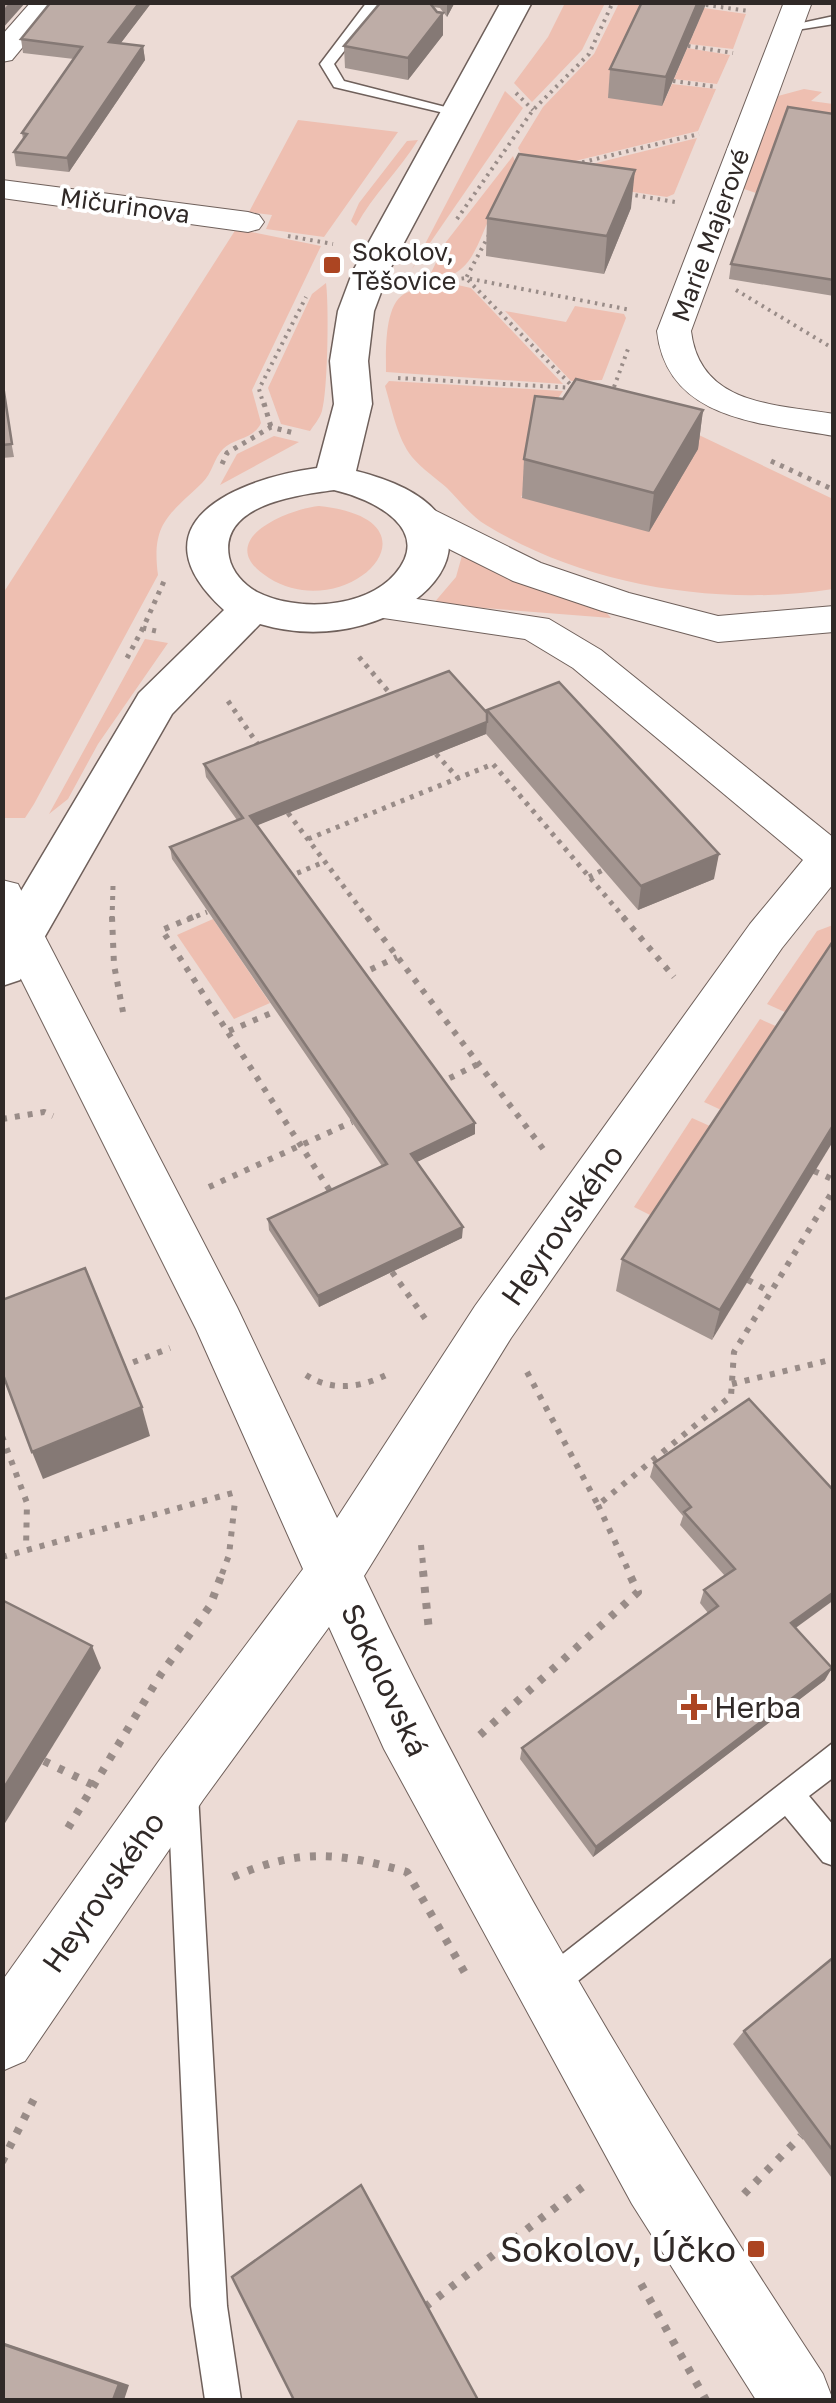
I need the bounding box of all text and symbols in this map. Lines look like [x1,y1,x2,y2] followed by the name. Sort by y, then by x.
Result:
[664,144,756,326] street label: Marie Majerové
[58,181,192,229] street label: Mičurinova
[352,236,456,296] place label: Sokolov, Těšovice
[321,254,343,276] marker: Sokolov, Těšovice
[493,1138,631,1312] street label: Heyrovského
[334,1598,436,1762] street label: Sokolovská
[714,1689,801,1725] place label: Herba
[683,1696,705,1718] marker: Herba
[34,1805,172,1979] street label: Heyrovského
[500,2228,736,2270] place label: Sokolov, Účko
[745,2238,767,2260] marker: Sokolov, Účko

